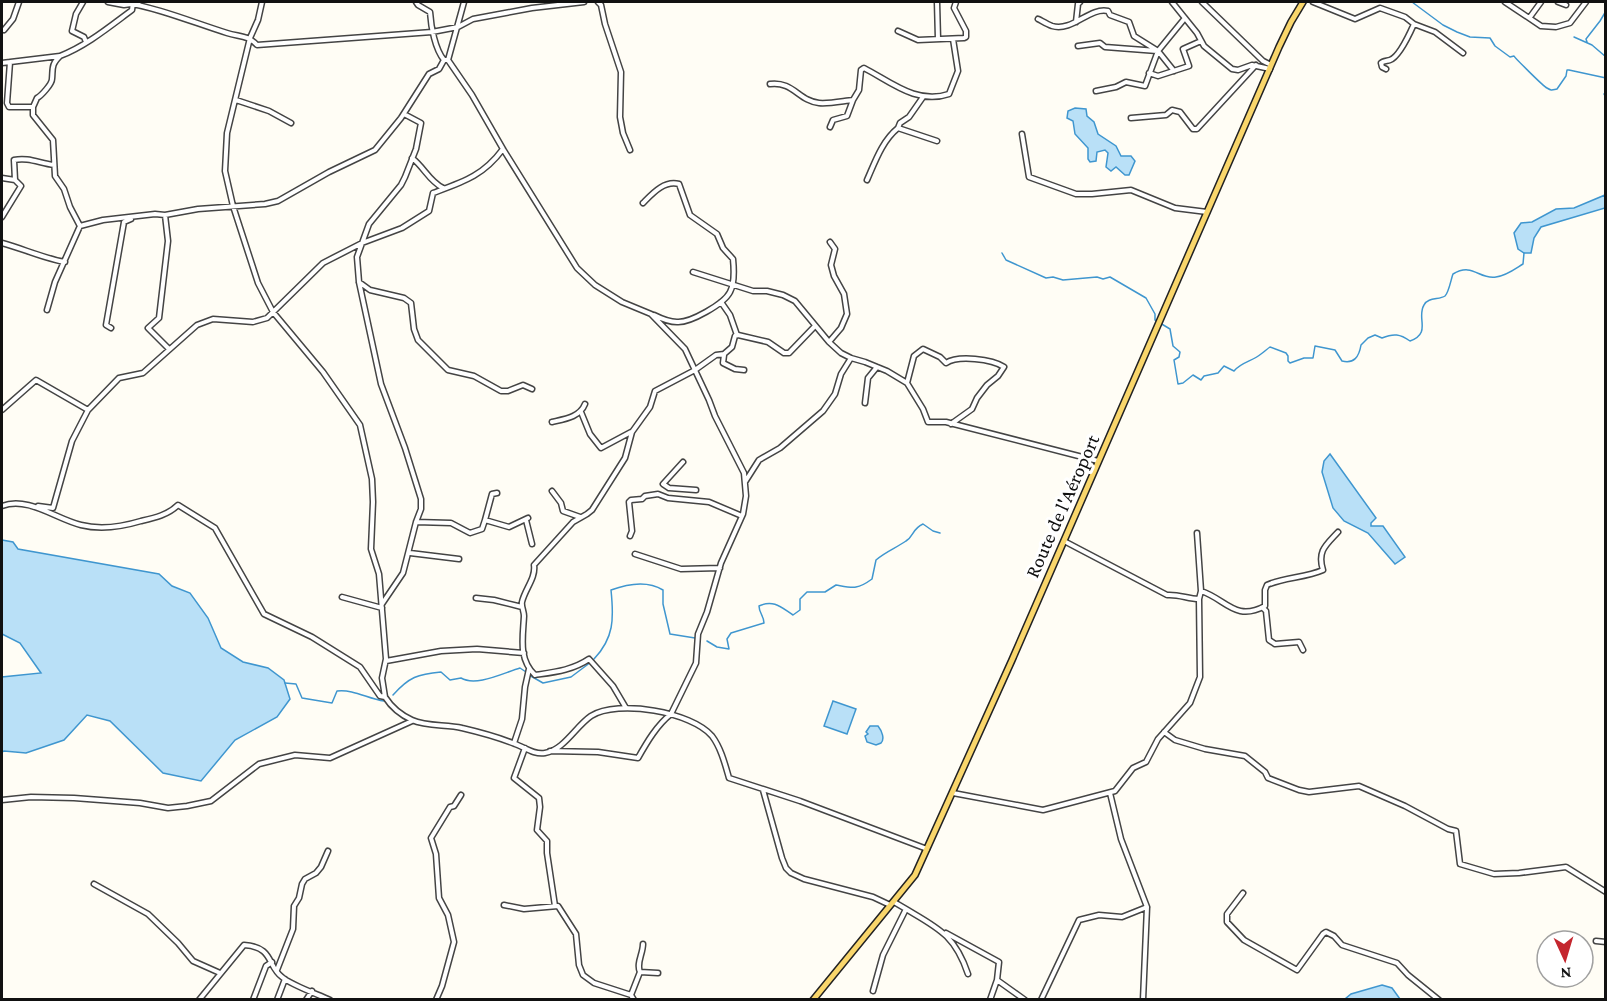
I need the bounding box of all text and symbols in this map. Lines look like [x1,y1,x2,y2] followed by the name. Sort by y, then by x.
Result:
[1021,431,1104,581] street label: Route de l'Aéroport
[1535,929,1595,989] north arrow
[1560,965,1572,982] text: N

